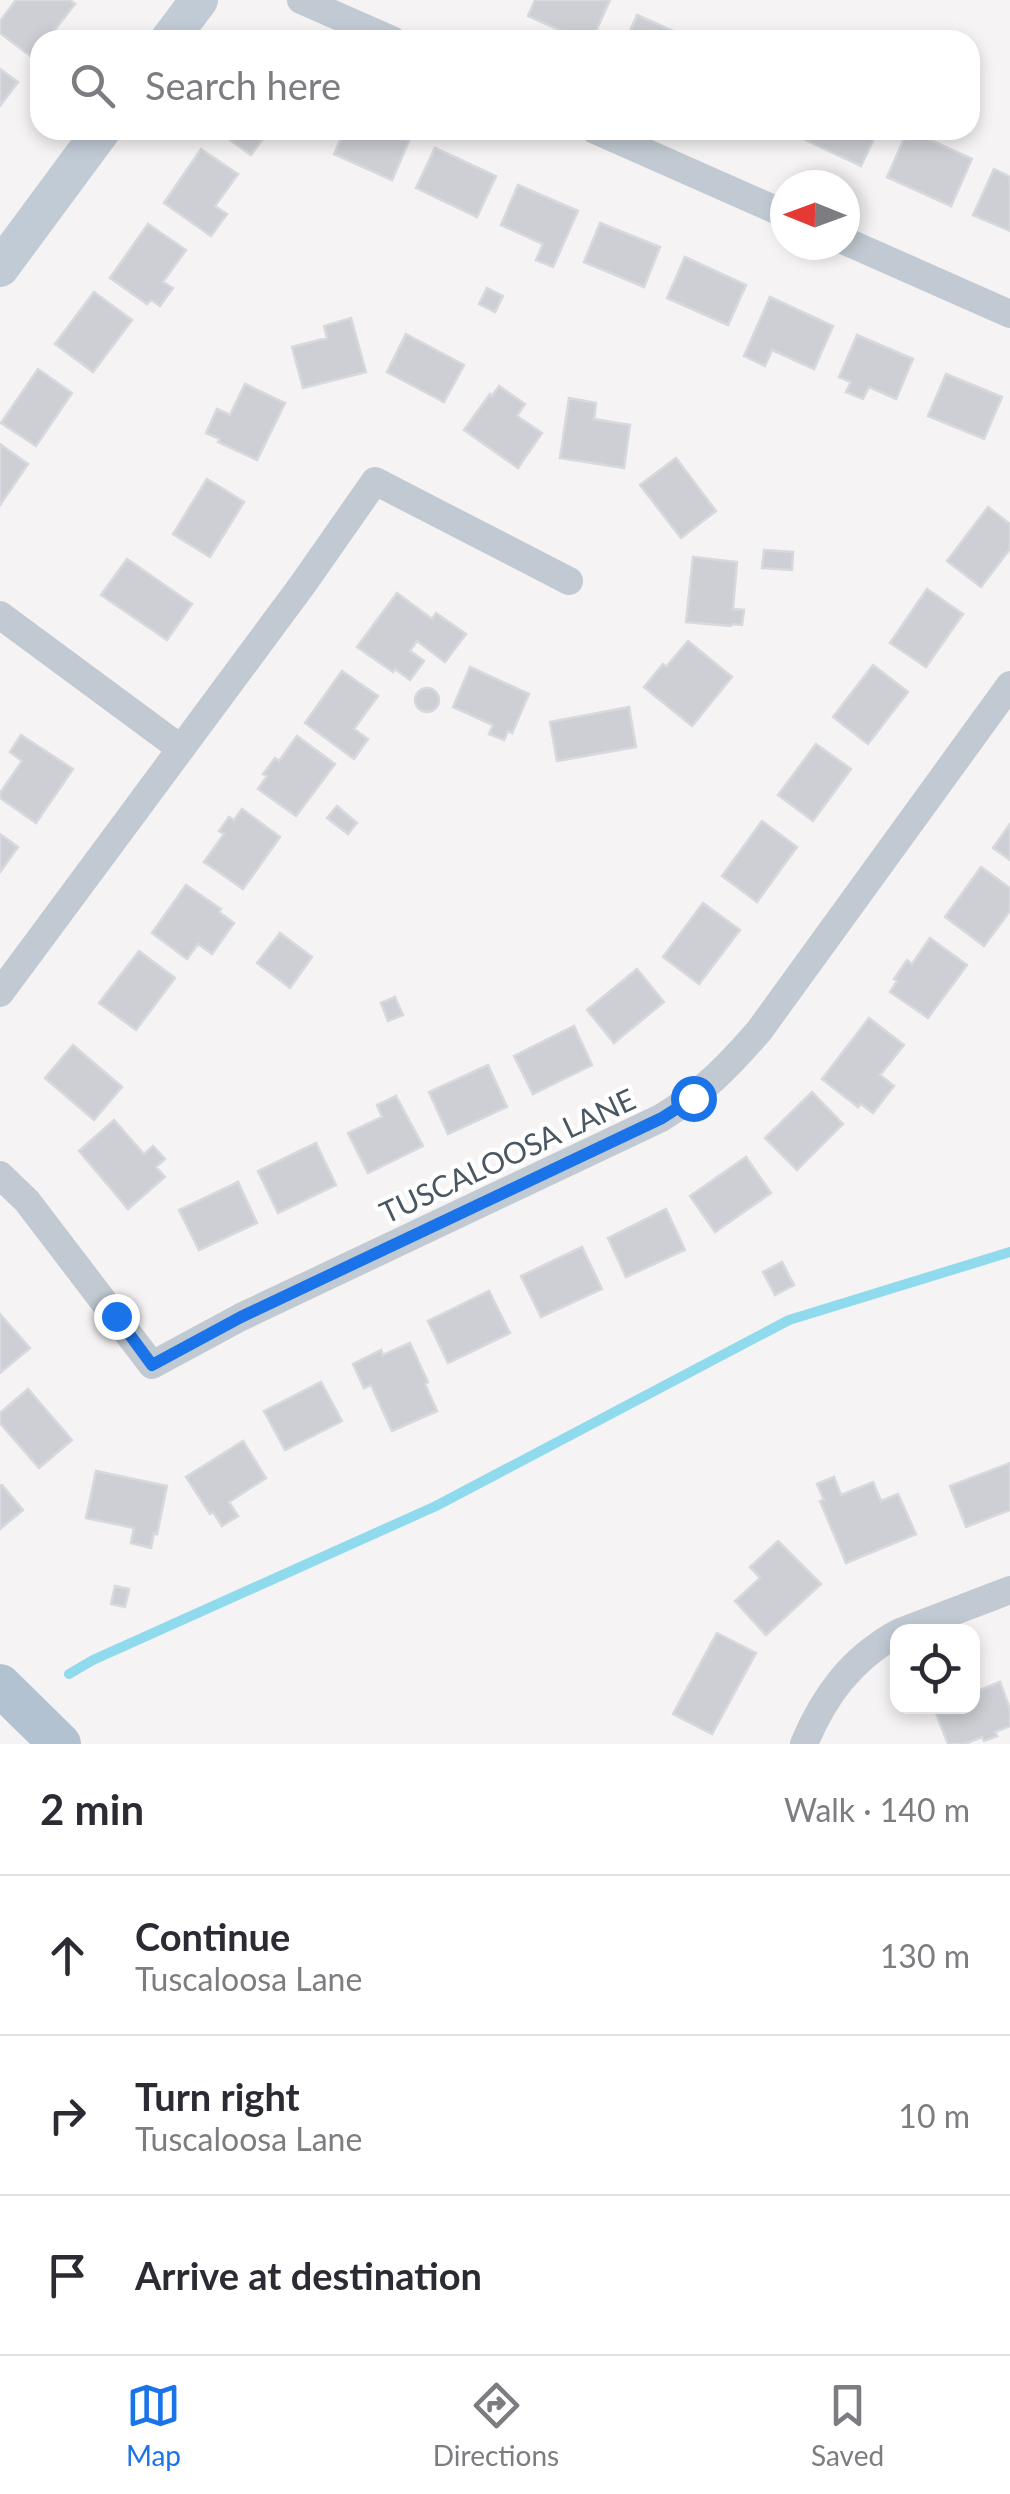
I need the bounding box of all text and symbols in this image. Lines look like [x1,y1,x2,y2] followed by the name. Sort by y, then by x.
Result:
[30,30,980,140] search box
[65,58,120,113] icon: search
[145,62,341,108] text: Search here
[770,170,860,260] north arrow
[671,1076,717,1122] route start
[374,1080,640,1230] street label: TUSCALOOSA LANE
[94,1294,140,1340] route end
[890,1624,980,1714] map controls
[890,1624,980,1714] button: locate
[40,1784,144,1834] text: 2 min
[784,1790,970,1829] text: Walk · 140 m
[135,1913,290,1959] text: Continue
[40,1928,95,1983] icon: ahead
[880,1936,970,1975] text: 130 m
[135,1959,362,1998] text: Tuscaloosa Lane
[135,2073,300,2119] text: Turn right
[40,2088,95,2143] icon: right
[898,2096,970,2135] text: 10 m
[135,2119,362,2158] text: Tuscaloosa Lane
[40,2248,95,2303] icon: arrive
[135,2252,482,2298] text: Arrive at destination
[126,2378,181,2472] tab: Map
[433,2378,559,2472] tab: Directions
[811,2378,884,2472] tab: Saved

